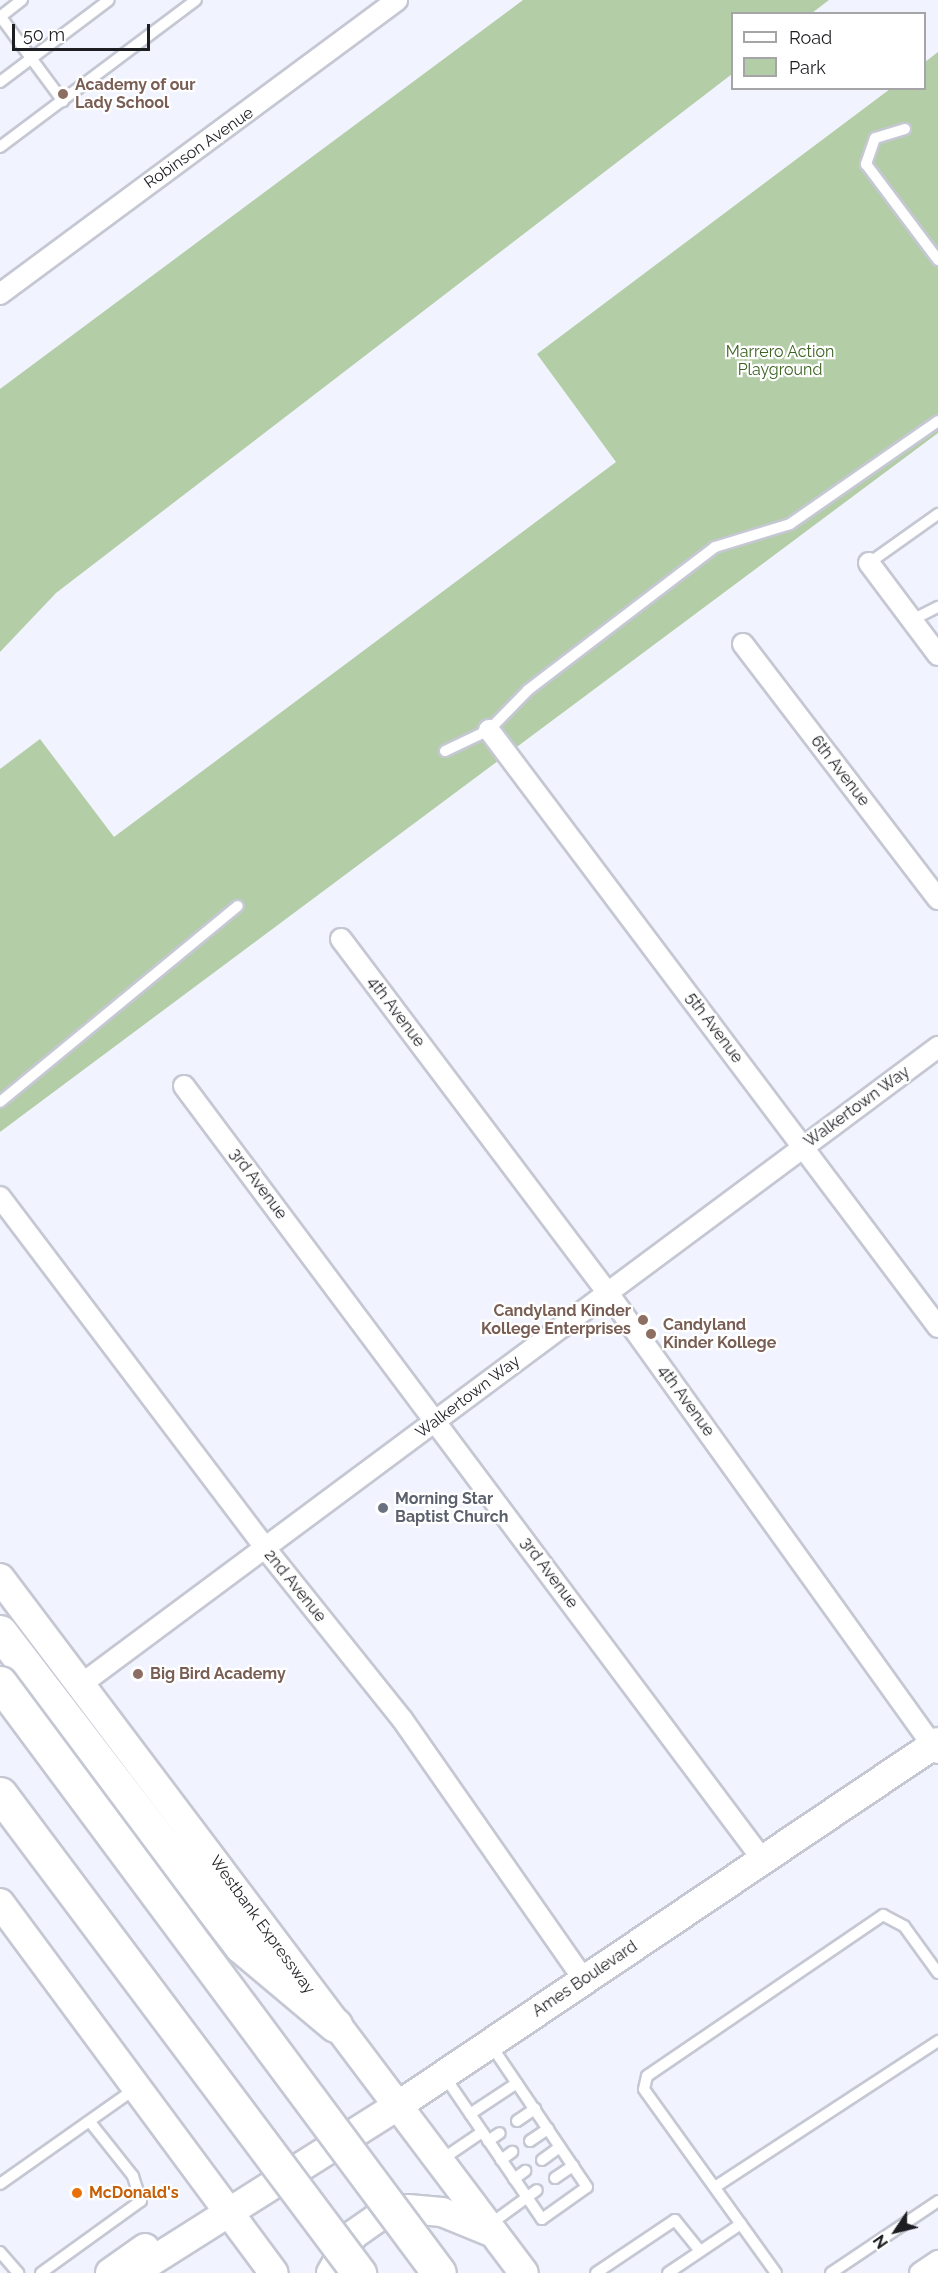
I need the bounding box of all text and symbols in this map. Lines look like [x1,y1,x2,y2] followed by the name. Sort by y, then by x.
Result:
[15,12,153,50] scale bar
[731,12,926,90] legend
[23,24,65,45] text: 50 m
[789,27,832,48] text: Road
[789,57,826,78] text: Park
[75,75,196,113] place label: Academy of our Lady School
[56,87,70,101] marker: Academy of our Lady School
[141,103,257,193] street label: Robinson Avenue
[725,342,835,380] park label: Marrero Action Playground
[806,732,874,810] street label: 6th Avenue
[363,973,429,1051] street label: 4th Avenue
[681,989,747,1067] street label: 5th Avenue
[800,1062,914,1152] street label: Walkertown Way
[225,1145,291,1223] street label: 3rd Avenue
[481,1301,631,1339] place label: Candyland Kinder Kollege Enterprises
[636,1313,650,1327] marker: Candyland Kinder Kollege Enterprises
[663,1315,777,1353] place label: Candyland Kinder Kollege
[644,1327,658,1341] marker: Candyland Kinder Kollege
[412,1351,524,1443] street label: Walkertown Way
[654,1362,718,1440] street label: 4th Avenue
[395,1489,508,1527] place label: Morning Star Baptist Church
[376,1501,390,1515] marker: Morning Star Baptist Church
[516,1534,582,1612] street label: 3rd Avenue
[260,1546,330,1626] street label: 2nd Avenue
[150,1664,286,1684] place label: Big Bird Academy
[131,1667,145,1681] marker: Big Bird Academy
[205,1852,319,1998] street label: Westbank Expressway
[529,1937,641,2021] street label: Ames Boulevard
[89,2183,179,2203] place label: McDonald's
[70,2186,84,2200] marker: McDonald's
[866,2201,926,2261] north arrow
[870,2231,892,2252] text: N

